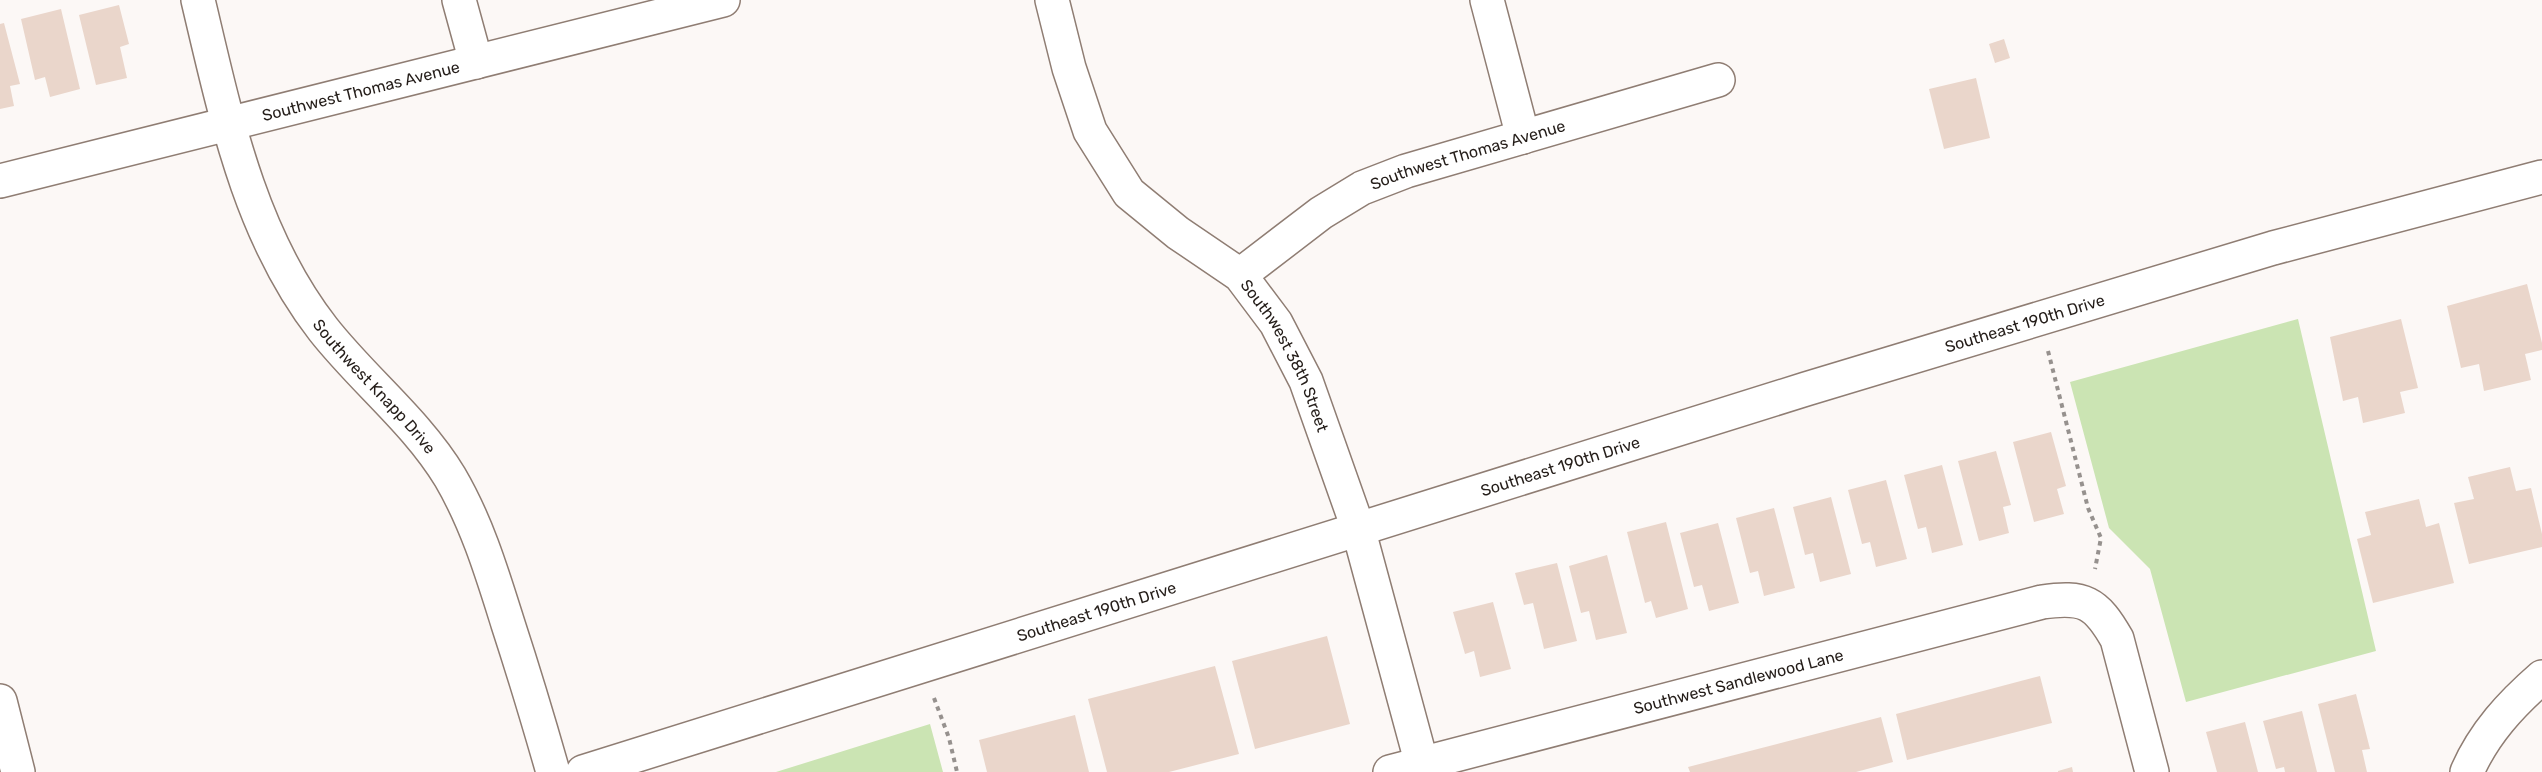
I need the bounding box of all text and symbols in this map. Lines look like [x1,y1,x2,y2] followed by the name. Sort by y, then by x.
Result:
[260,57,462,125] street label: Southwest Thomas Avenue
[1368,116,1568,194] street label: Southwest Thomas Avenue
[1237,276,1332,434] street label: Southwest 38th Street
[1943,290,2107,357] street label: Southeast 190th Drive
[309,316,440,458] street label: Southwest Knapp Drive
[1478,433,1642,500] street label: Southeast 190th Drive
[1015,578,1179,646] street label: Southeast 190th Drive
[1631,645,1846,718] street label: Southwest Sandlewood Lane

